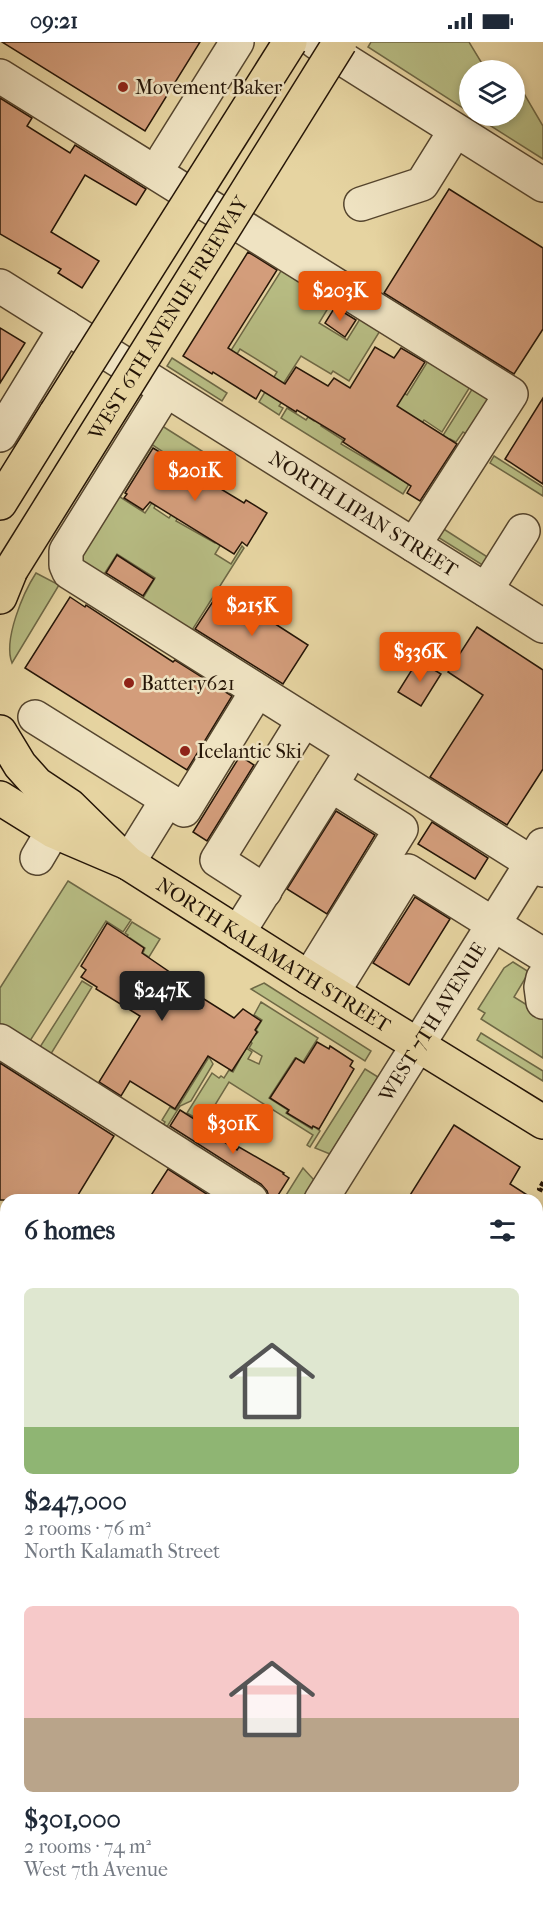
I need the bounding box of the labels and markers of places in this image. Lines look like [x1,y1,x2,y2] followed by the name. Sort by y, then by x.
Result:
[135,76,283,99] place label: Movement Baker
[116,80,130,94] marker: Movement Baker
[298,271,382,322] pin: $203K
[153,451,237,502] pin: $201K
[210,586,294,637] pin: $215K
[378,632,462,683] pin: $336K
[141,672,235,695] place label: Battery621
[122,676,136,690] marker: Battery621
[197,740,302,763] place label: Icelantic Ski
[178,744,192,758] marker: Icelantic Ski
[120,971,204,1022] pin: $247K
[191,1104,275,1155] pin: $301K

